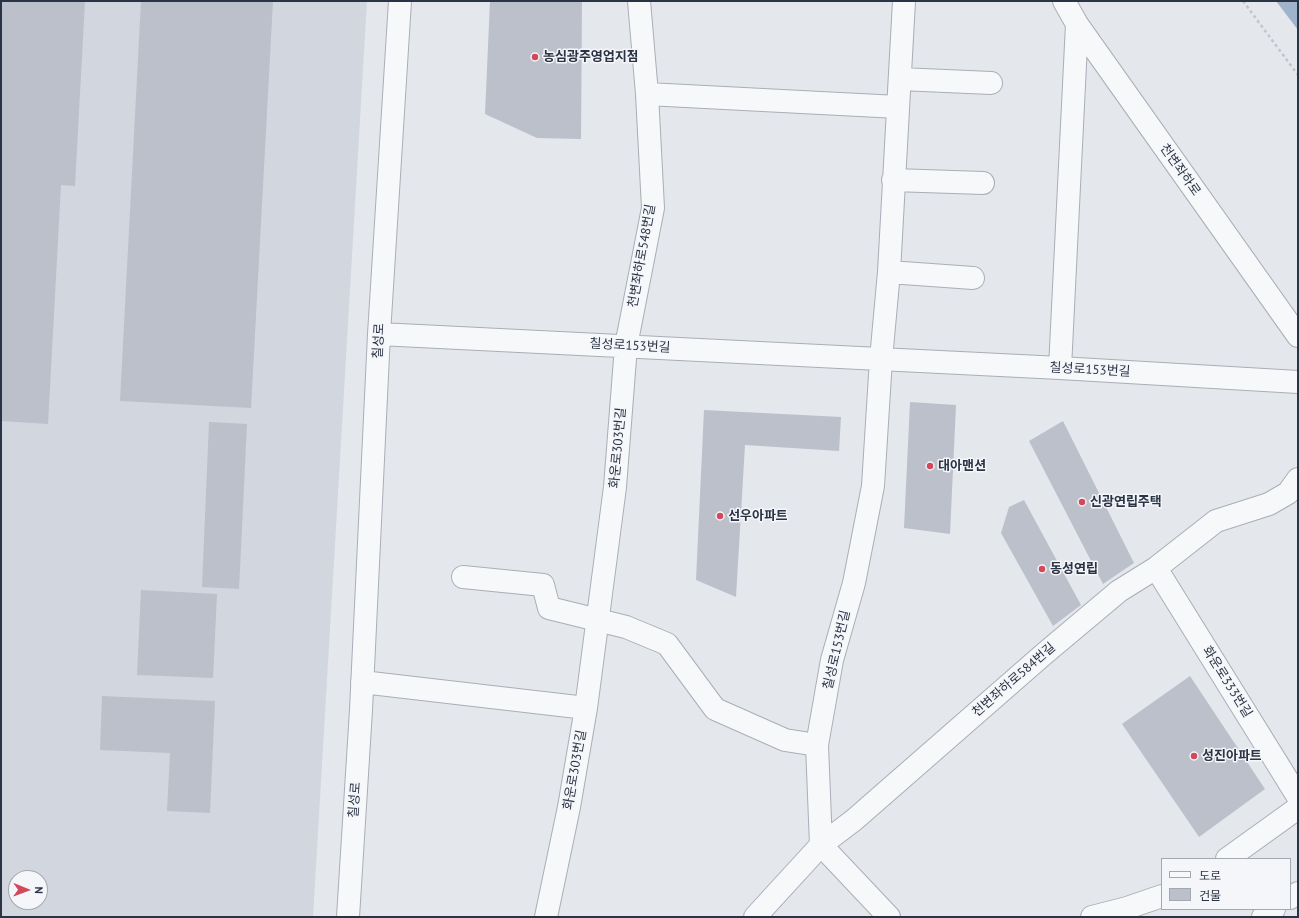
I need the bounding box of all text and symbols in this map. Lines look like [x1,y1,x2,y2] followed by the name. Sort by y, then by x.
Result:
[543,49,639,65] place label: 농심광주영업지점
[530,52,540,62] marker: 농심광주영업지점
[1156,141,1204,199] street label: 천변좌하로
[625,203,659,309] street label: 천변좌하로548번길
[370,323,388,359] street label: 칠성로
[589,336,671,356] street label: 칠성로153번길
[1049,360,1131,380] street label: 칠성로153번길
[607,407,629,489] street label: 화운로303번길
[938,458,986,474] place label: 대아맨션
[925,461,935,471] marker: 대아맨션
[1090,494,1162,510] place label: 신광연립주택
[1077,497,1087,507] marker: 신광연립주택
[728,508,788,524] place label: 선우아파트
[715,511,725,521] marker: 선우아파트
[1050,561,1098,577] place label: 동성연립
[1037,564,1047,574] marker: 동성연립
[820,609,854,691] street label: 칠성로153번길
[969,640,1059,720] street label: 천변좌하로584번길
[1199,643,1255,721] street label: 화운로333번길
[560,729,590,811] street label: 화운로303번길
[1202,748,1262,764] place label: 성진아파트
[1189,751,1199,761] marker: 성진아파트
[346,782,364,818] street label: 칠성로
[1161,858,1291,910] legend
[1199,868,1221,883] text: 도로
[8,870,48,910] north arrow
[32,886,46,894] text: N
[1199,888,1221,903] text: 건물

